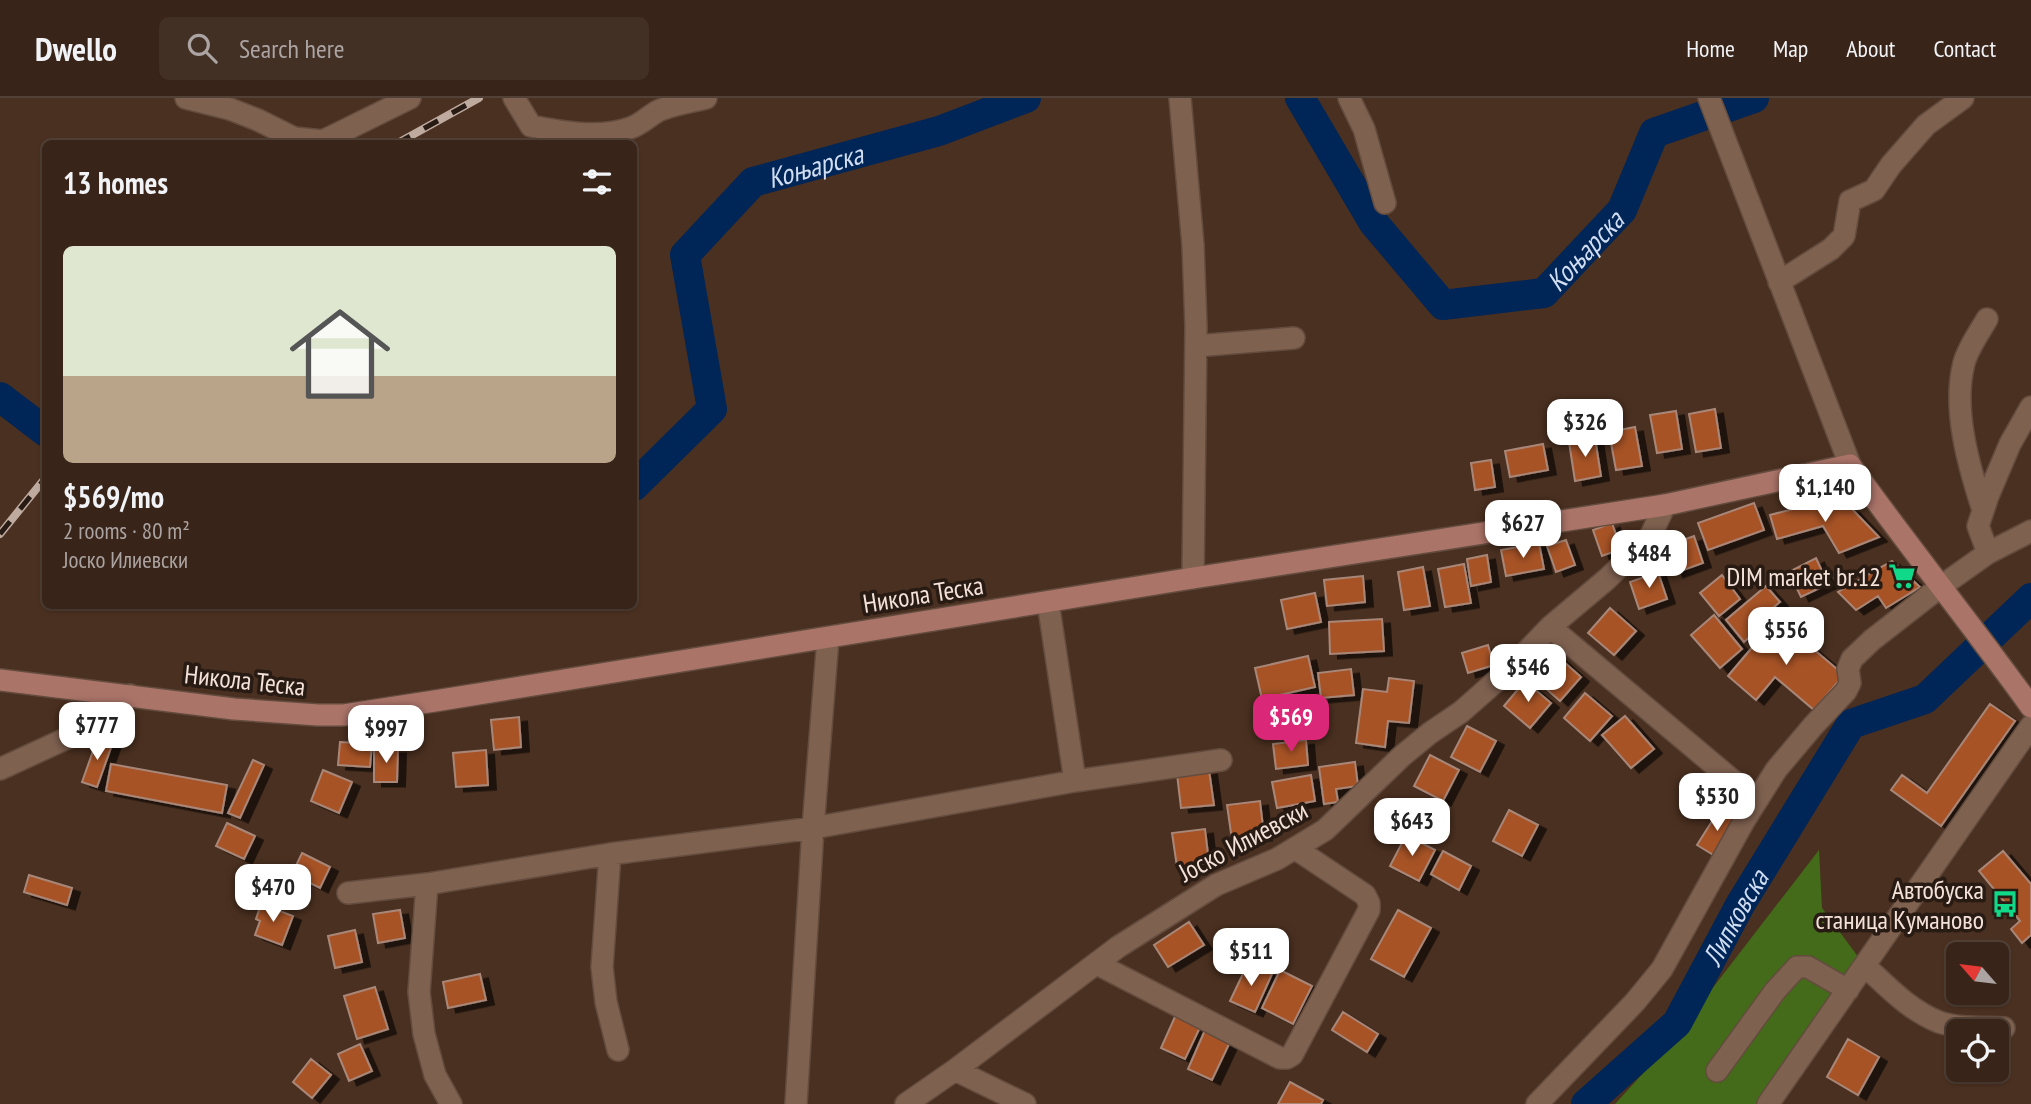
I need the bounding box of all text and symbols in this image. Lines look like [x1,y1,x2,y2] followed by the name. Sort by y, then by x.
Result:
[159,17,649,80] search box
[35,27,117,70] text: Dwello
[183,29,221,67] icon: search
[239,32,345,65] text: Search here
[1686,33,1735,64] text: Home
[1773,33,1808,64] text: Map
[1846,33,1895,64] text: About
[1933,33,1996,64] text: Contact
[763,134,869,196] water label: Коњарска
[63,163,168,202] text: 13 homes
[578,163,616,201] icon: filters
[1537,201,1632,298] water label: Коњарска
[277,291,403,417] icon: home
[1544,400,1626,459] pin: $326
[1563,407,1607,436] text: $326
[1768,464,1882,524] pin: $1,140
[1795,472,1855,501] text: $1,140
[63,477,164,516] text: $569/mo
[1482,500,1564,560] pin: $627
[1501,508,1545,537] text: $627
[63,516,190,545] text: 2 rooms · 80 m²
[1608,531,1690,590] pin: $484
[1627,538,1671,567] text: $484
[63,545,188,574] text: Јоско Илиевски
[1726,560,1881,593] place label: DIM market br.12
[1887,561,1917,591] supermarket icon: DIM market br.12
[860,568,986,620] street label: Никола Теска
[1745,608,1827,667] pin: $556
[1764,615,1808,644] text: $556
[1487,644,1569,704] pin: $546
[1506,652,1550,681] text: $546
[183,657,307,703] street label: Никола Теска
[1250,694,1332,754] pin: $569
[56,702,138,762] pin: $777
[1269,702,1313,731] text: $569
[345,706,427,765] pin: $997
[75,710,119,739] text: $777
[364,713,408,742] text: $997
[1676,774,1758,833] pin: $530
[1695,781,1739,810] text: $530
[1172,793,1313,889] street label: Јоско Илиевски
[1371,798,1453,858] pin: $643
[1390,806,1434,835] text: $643
[1692,861,1777,973] water label: Липковска
[232,864,314,924] pin: $470
[251,872,295,901] text: $470
[1816,873,1984,936] place label: Автобуска станица Куманово
[1990,889,2020,919] bus stop icon: Автобуска станица Куманово
[1210,928,1292,988] pin: $511
[1229,936,1273,965] text: $511
[1946,942,2009,1004] north arrow
[1946,942,2009,1082] map controls
[1946,1019,2009,1082] button: locate

